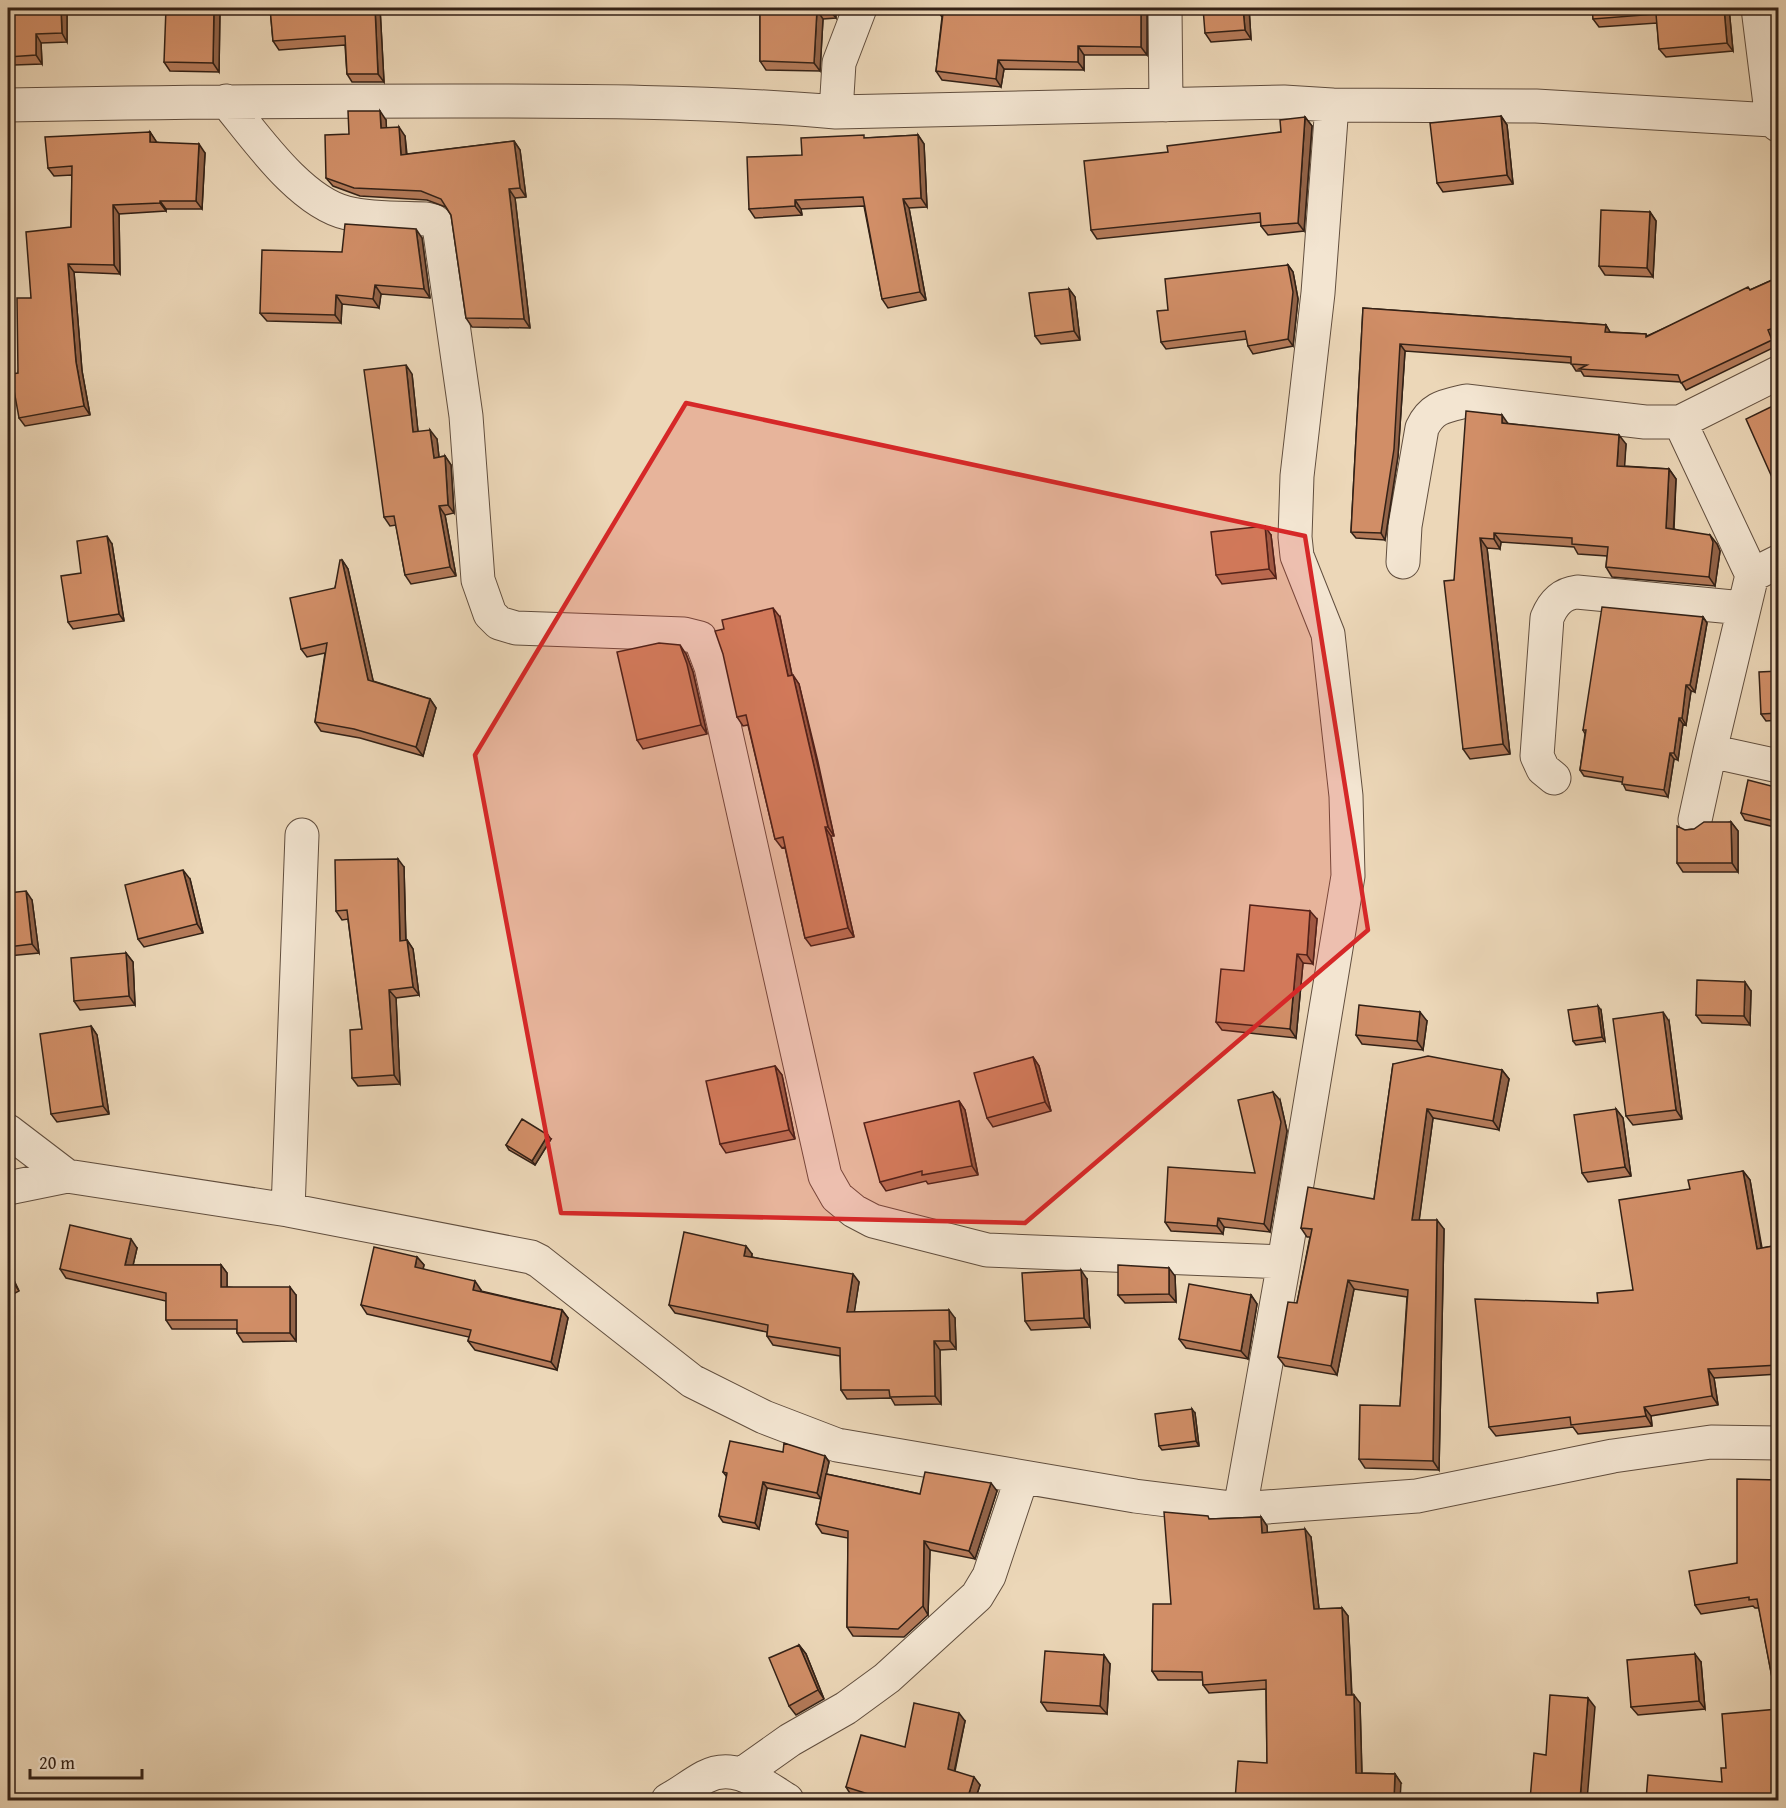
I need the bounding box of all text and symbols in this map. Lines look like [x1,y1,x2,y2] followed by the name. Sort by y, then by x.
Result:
[30,1742,142,1780] scale bar
[39,1749,75,1776] text: 20 m

